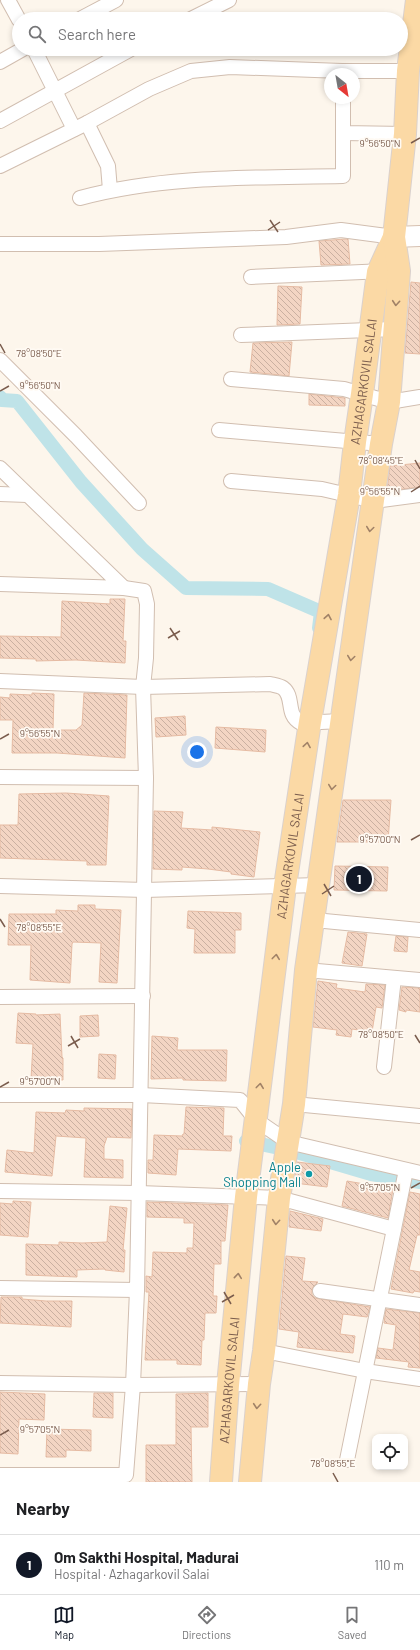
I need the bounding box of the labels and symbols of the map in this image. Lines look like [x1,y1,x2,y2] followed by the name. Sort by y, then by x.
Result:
[324,68,360,104] north arrow
[360,137,400,149] text: 9°56'50"N
[392,300,401,306] one-way arrow
[347,318,380,446] street label: AZHAGARKOVIL SALAI
[16,347,62,359] text: 78°08'50"E
[20,379,60,391] text: 9°56'50"N
[358,454,404,466] text: 78°08'45"E
[360,485,400,497] text: 9°56'55"N
[366,526,375,532] one-way arrow
[324,614,332,620] one-way arrow
[347,655,356,661] one-way arrow
[20,727,60,739] text: 9°56'55"N
[187,742,207,762] your location
[302,742,311,748] one-way arrow
[328,784,337,790] one-way arrow
[273,792,307,920] street label: AZHAGARKOVIL SALAI
[360,833,400,845] text: 9°57'00"N
[346,864,372,894] pin: 1
[17,921,61,933] text: 78°08'55"E
[271,954,280,960] one-way arrow
[358,1028,404,1040] text: 78°08'50"E
[20,1075,60,1087] text: 9°57'00"N
[255,1083,264,1089] one-way arrow
[223,1159,301,1190] place label: Apple Shopping Mall
[304,1169,314,1179] marker: Apple Shopping Mall
[360,1181,400,1193] text: 9°57'05"N
[272,1219,281,1225] one-way arrow
[234,1273,243,1279] one-way arrow
[216,1316,242,1444] street label: AZHAGARKOVIL SALAI
[252,1403,261,1410] one-way arrow
[20,1423,60,1435] text: 9°57'05"N
[311,1457,355,1469] text: 78°08'55"E

